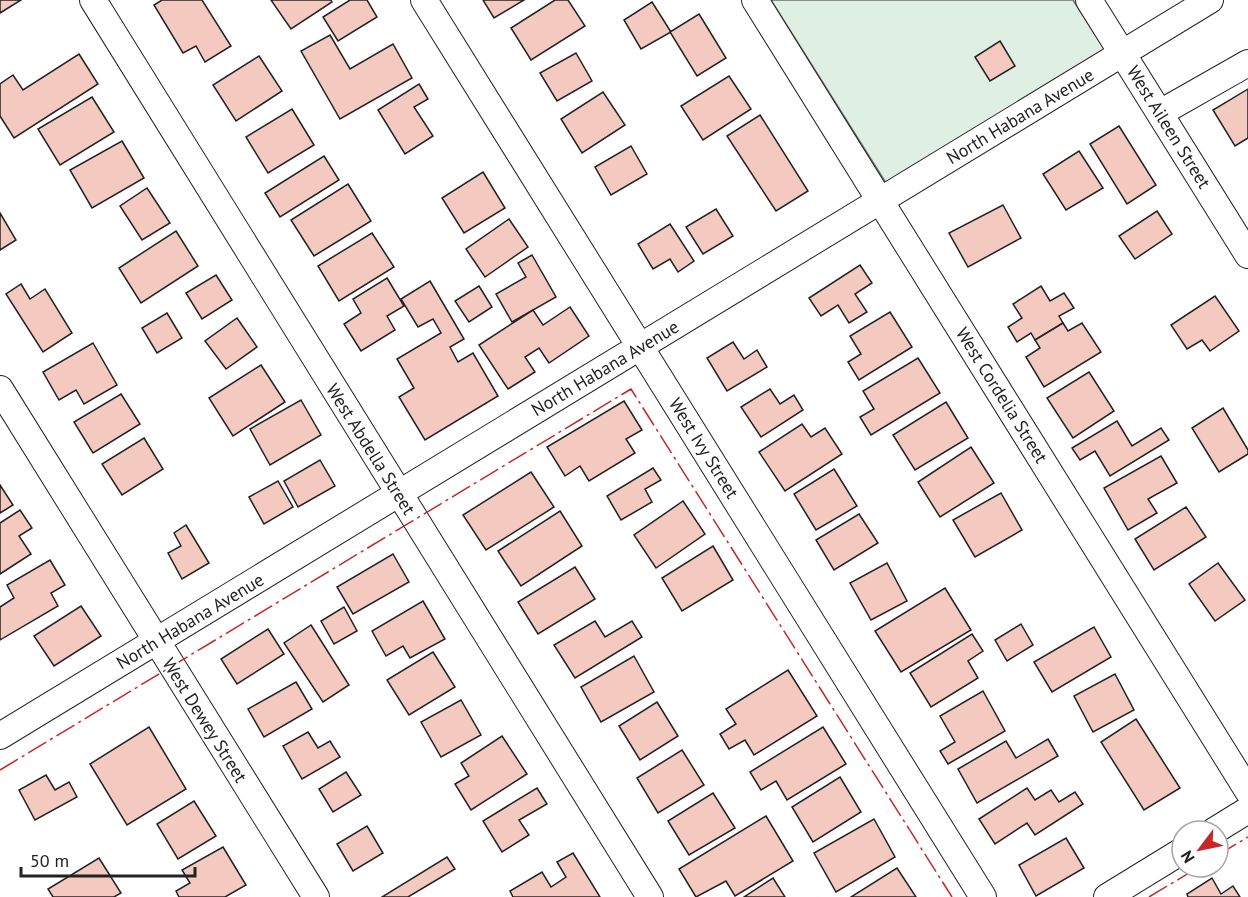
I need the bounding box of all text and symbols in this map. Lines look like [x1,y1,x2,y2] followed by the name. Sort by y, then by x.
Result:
[1122,61,1216,193] street label: West Aileen Street
[942,63,1098,169] street label: North Habana Avenue
[527,315,683,421] street label: North Habana Avenue
[951,323,1053,467] street label: West Cordelia Street
[321,379,421,519] street label: West Abdella Street
[664,393,744,503] street label: West Ivy Street
[112,568,268,674] street label: North Habana Avenue
[157,653,253,787] street label: West Dewey Street
[1170,819,1230,879] north arrow
[21,840,195,878] scale bar
[1176,847,1199,867] text: N
[30,849,69,872] text: 50 m

